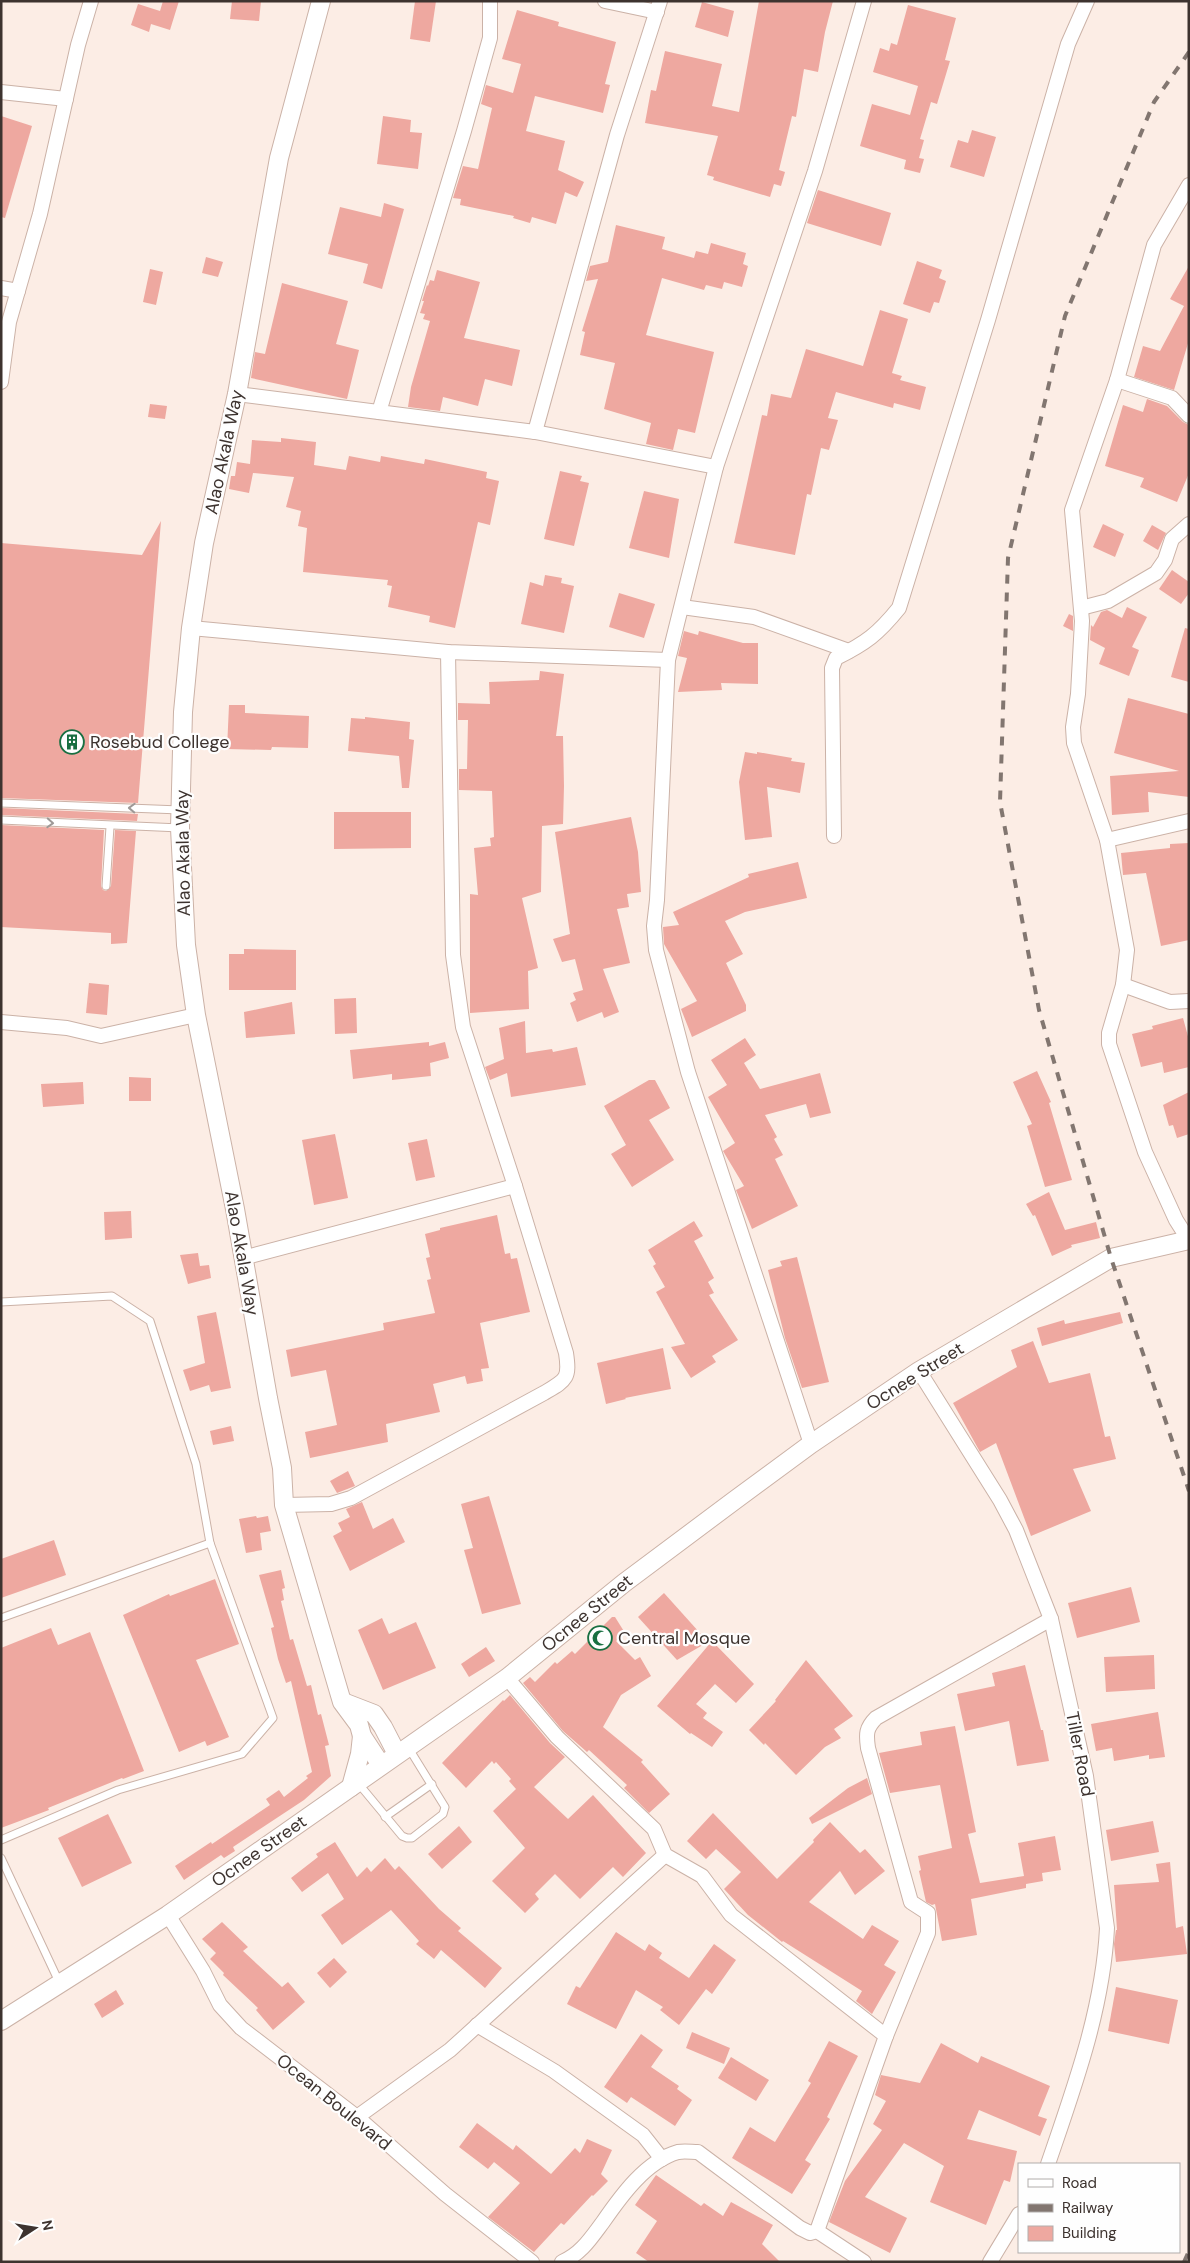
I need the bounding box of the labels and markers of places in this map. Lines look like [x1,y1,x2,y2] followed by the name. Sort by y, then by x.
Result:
[59,729,85,755] building icon: Rosebud College
[90,730,229,754] place label: Rosebud College
[587,1625,613,1651] mosque icon: Central Mosque
[618,1626,750,1650] place label: Central Mosque

